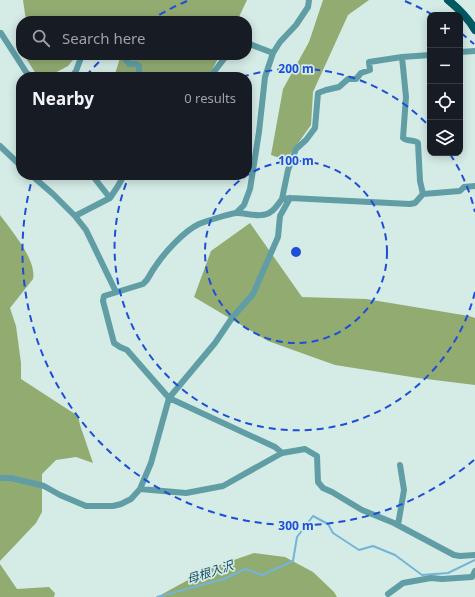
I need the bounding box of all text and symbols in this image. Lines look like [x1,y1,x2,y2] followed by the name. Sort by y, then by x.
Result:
[427,12,463,156] map controls
[427,12,463,48] button: +
[16,16,252,60] search box
[30,27,52,49] icon: search
[62,28,145,48] text: Search here
[427,48,463,84] button: −
[278,60,314,77] text: 200 m
[427,84,463,120] button: locate
[32,87,94,110] text: Nearby
[184,89,236,107] text: 0 results
[427,120,463,156] button: layers
[278,152,314,169] text: 100 m
[289,245,303,259] centre of rings
[278,517,314,534] text: 300 m
[185,556,237,588] water label: 母根入沢

